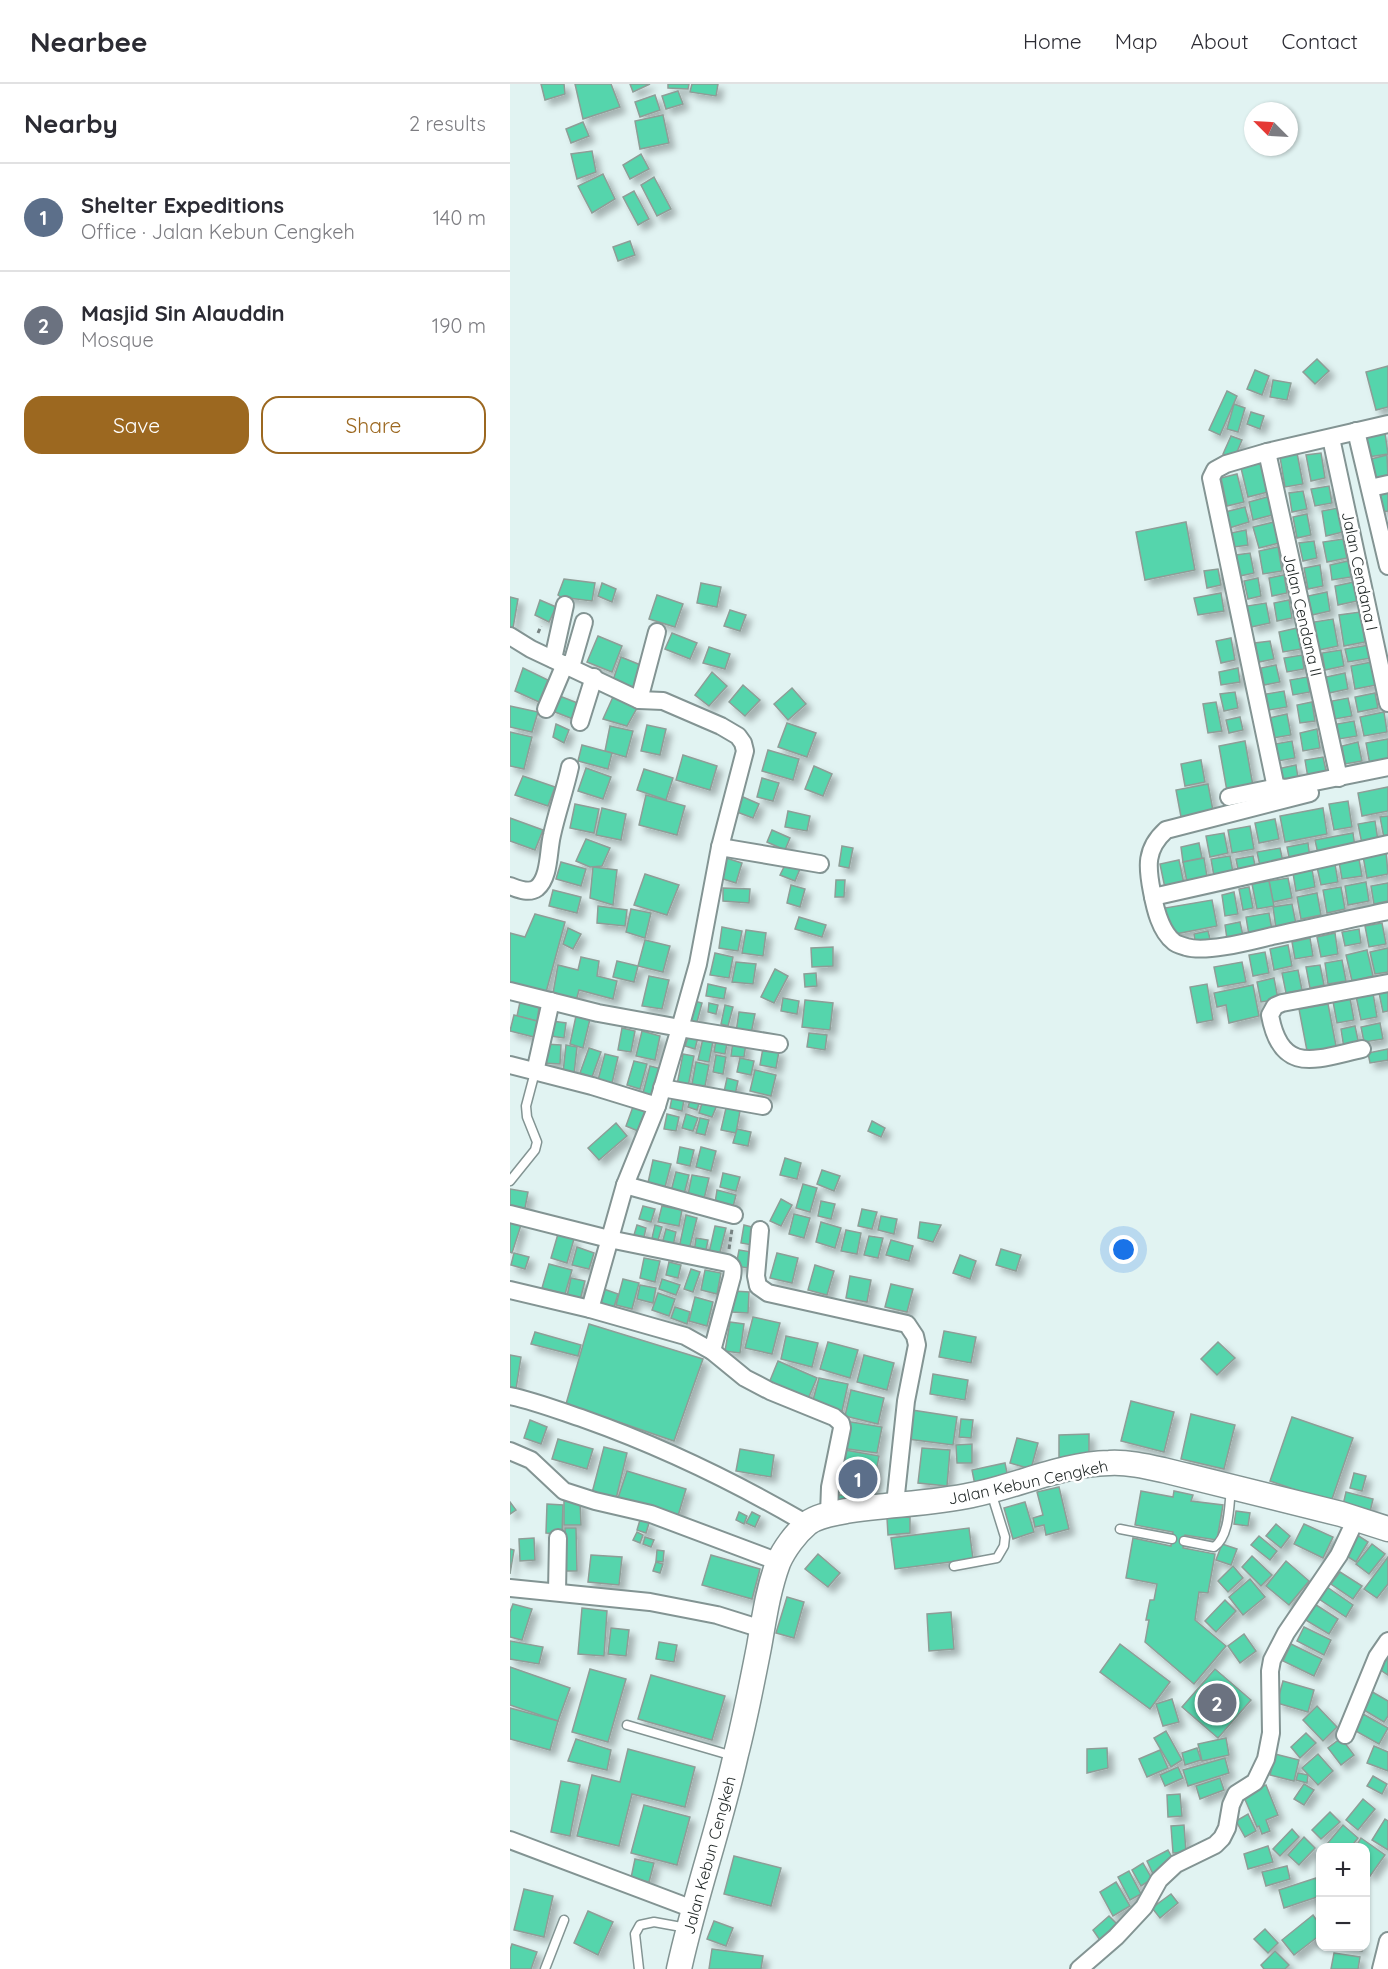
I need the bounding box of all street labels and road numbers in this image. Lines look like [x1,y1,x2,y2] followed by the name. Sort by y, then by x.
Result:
[1338,510,1382,632] street label: Jalan Cendana I
[1279,552,1327,678] street label: Jalan Cendana II
[946,1455,1110,1509] street label: Jalan Kebun Cengkeh
[678,1774,740,1936] street label: Jalan Kebun Cengkeh

